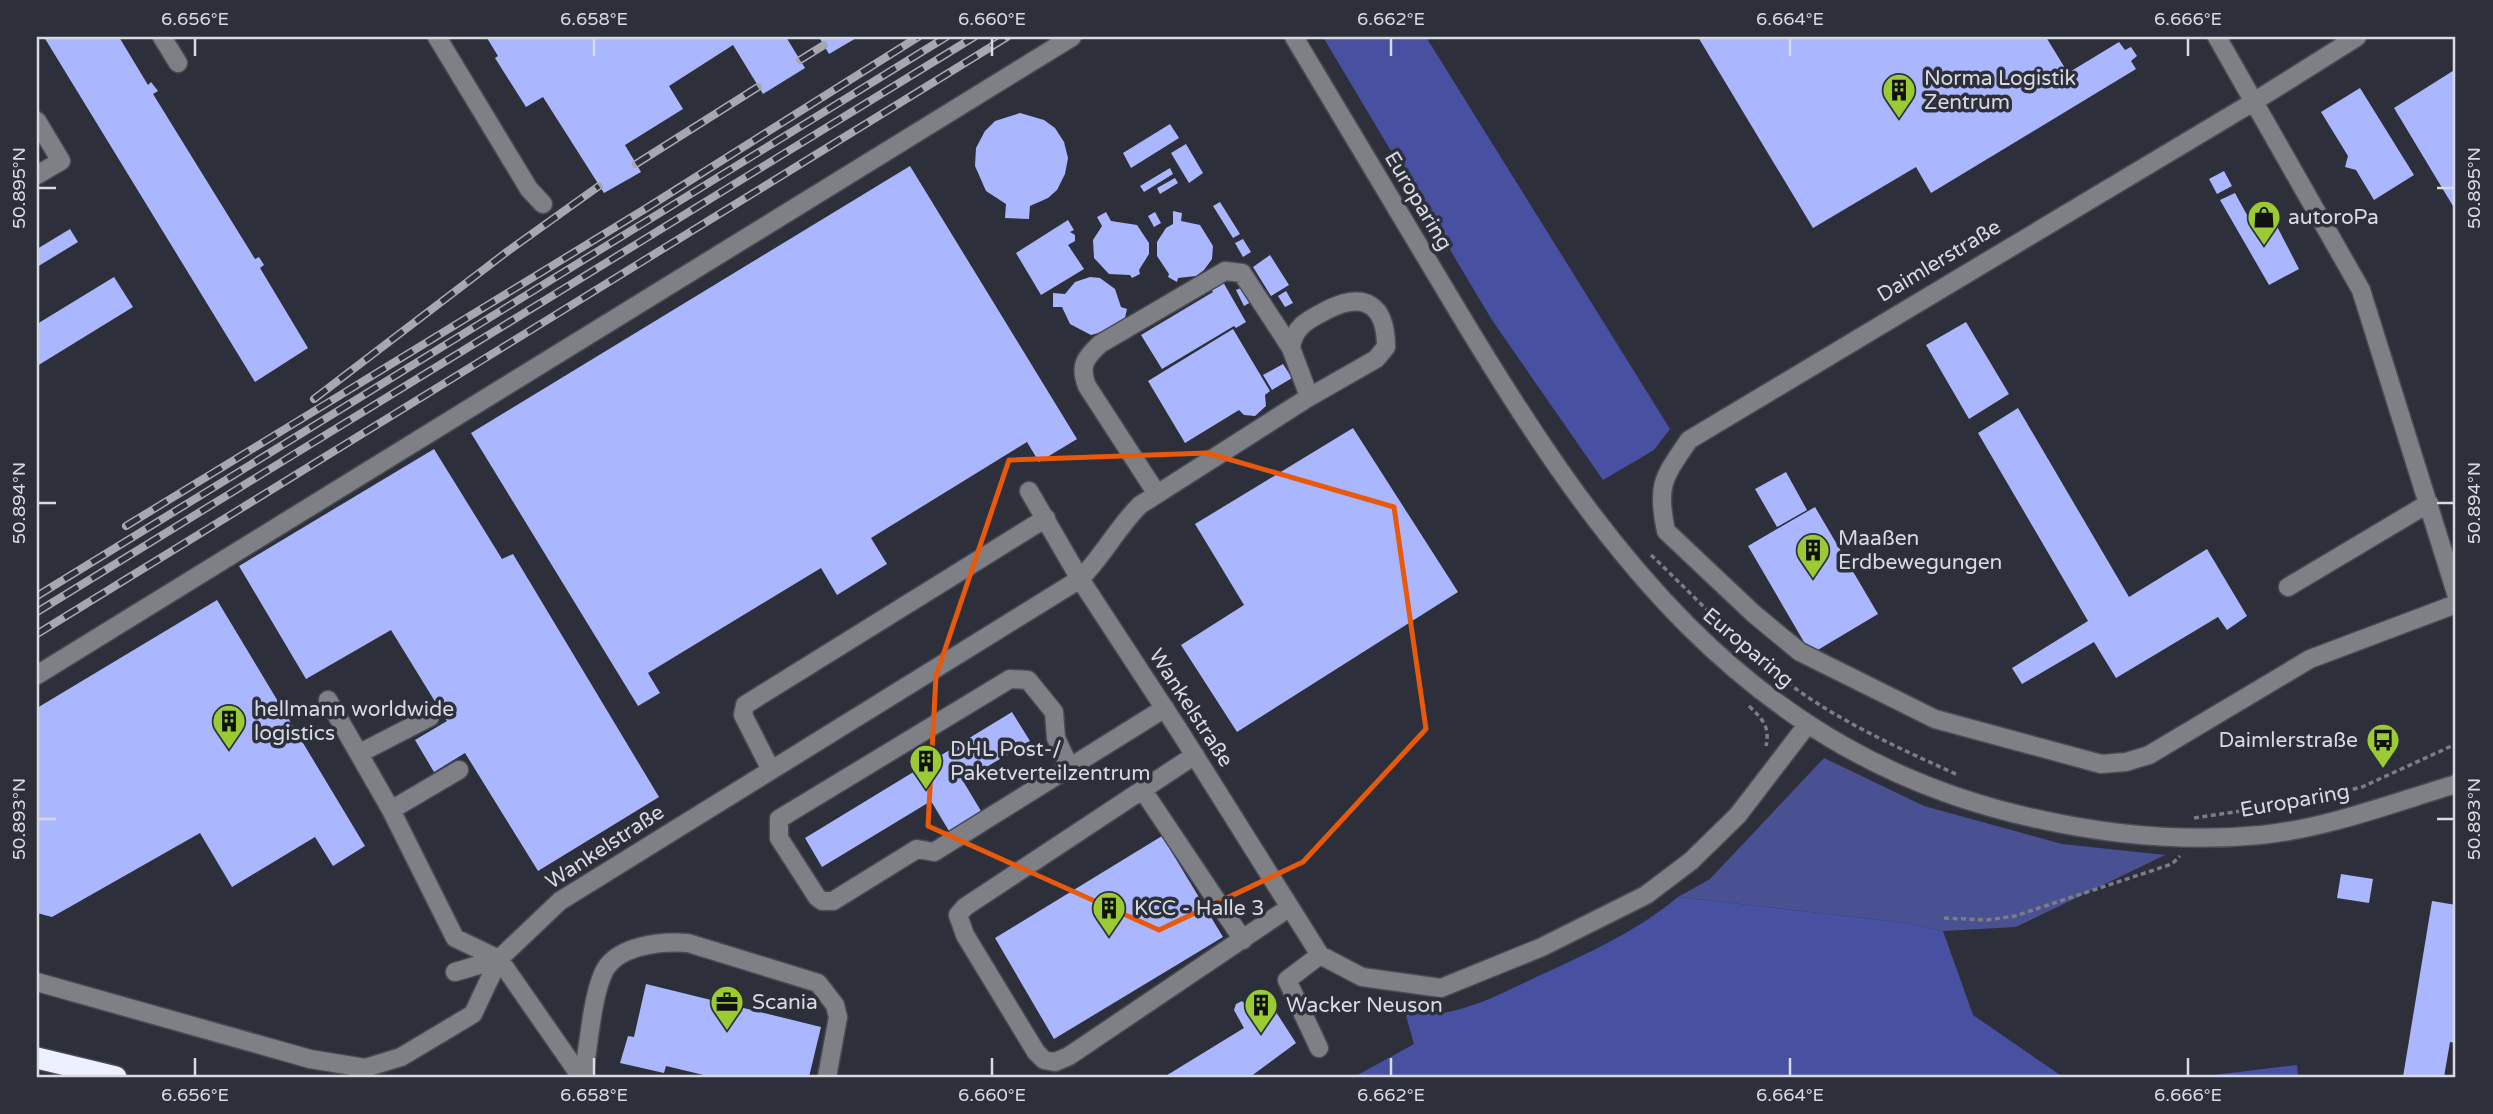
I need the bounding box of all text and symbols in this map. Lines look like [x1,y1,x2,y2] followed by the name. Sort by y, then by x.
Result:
[161,8,229,30] text: 6.656°E
[560,8,628,30] text: 6.658°E
[958,8,1026,30] text: 6.660°E
[1357,8,1425,30] text: 6.662°E
[1756,8,1824,30] text: 6.664°E
[2154,8,2222,30] text: 6.666°E
[1924,66,2076,115] place label: Norma Logistik Zentrum
[1880,71,1918,120] building icon: Norma Logistik Zentrum
[8,147,30,229] text: 50.895°N
[1379,147,1457,255] street label: Europaring
[2463,147,2485,229] text: 50.895°N
[2245,198,2283,247] shop icon: autoroPa
[2288,205,2379,230] place label: autoroPa
[1873,214,2005,308] street label: Daimlerstraße
[8,462,30,544] text: 50.894°N
[2463,462,2485,544] text: 50.894°N
[1838,526,2002,575] place label: Maaßen Erdbewegungen
[1794,531,1832,580] building icon: Maaßen Erdbewegungen
[1698,603,1798,693] street label: Europaring
[1144,644,1239,772] street label: Wankelstraße
[254,697,454,746] place label: hellmann worldwide logistics
[210,702,248,751] building icon: hellmann worldwide logistics
[2364,721,2402,770] bus stop icon: Daimlerstraße
[2218,728,2358,753] place label: Daimlerstraße
[950,737,1151,786] place label: DHL Post-/ Paketverteilzentrum
[907,742,945,791] building icon: DHL Post-/ Paketverteilzentrum
[8,778,30,860] text: 50.893°N
[2463,778,2485,860] text: 50.893°N
[2238,779,2352,823] street label: Europaring
[541,799,669,894] street label: Wankelstraße
[1090,889,1128,938] building icon: KCC - Halle 3
[1134,896,1264,921] place label: KCC - Halle 3
[708,983,746,1032] office icon: Scania
[1242,986,1280,1035] building icon: Wacker Neuson
[752,990,818,1015] place label: Scania
[1286,993,1443,1018] place label: Wacker Neuson
[161,1084,229,1106] text: 6.656°E
[560,1084,628,1106] text: 6.658°E
[958,1084,1026,1106] text: 6.660°E
[1357,1084,1425,1106] text: 6.662°E
[1756,1084,1824,1106] text: 6.664°E
[2154,1084,2222,1106] text: 6.666°E

